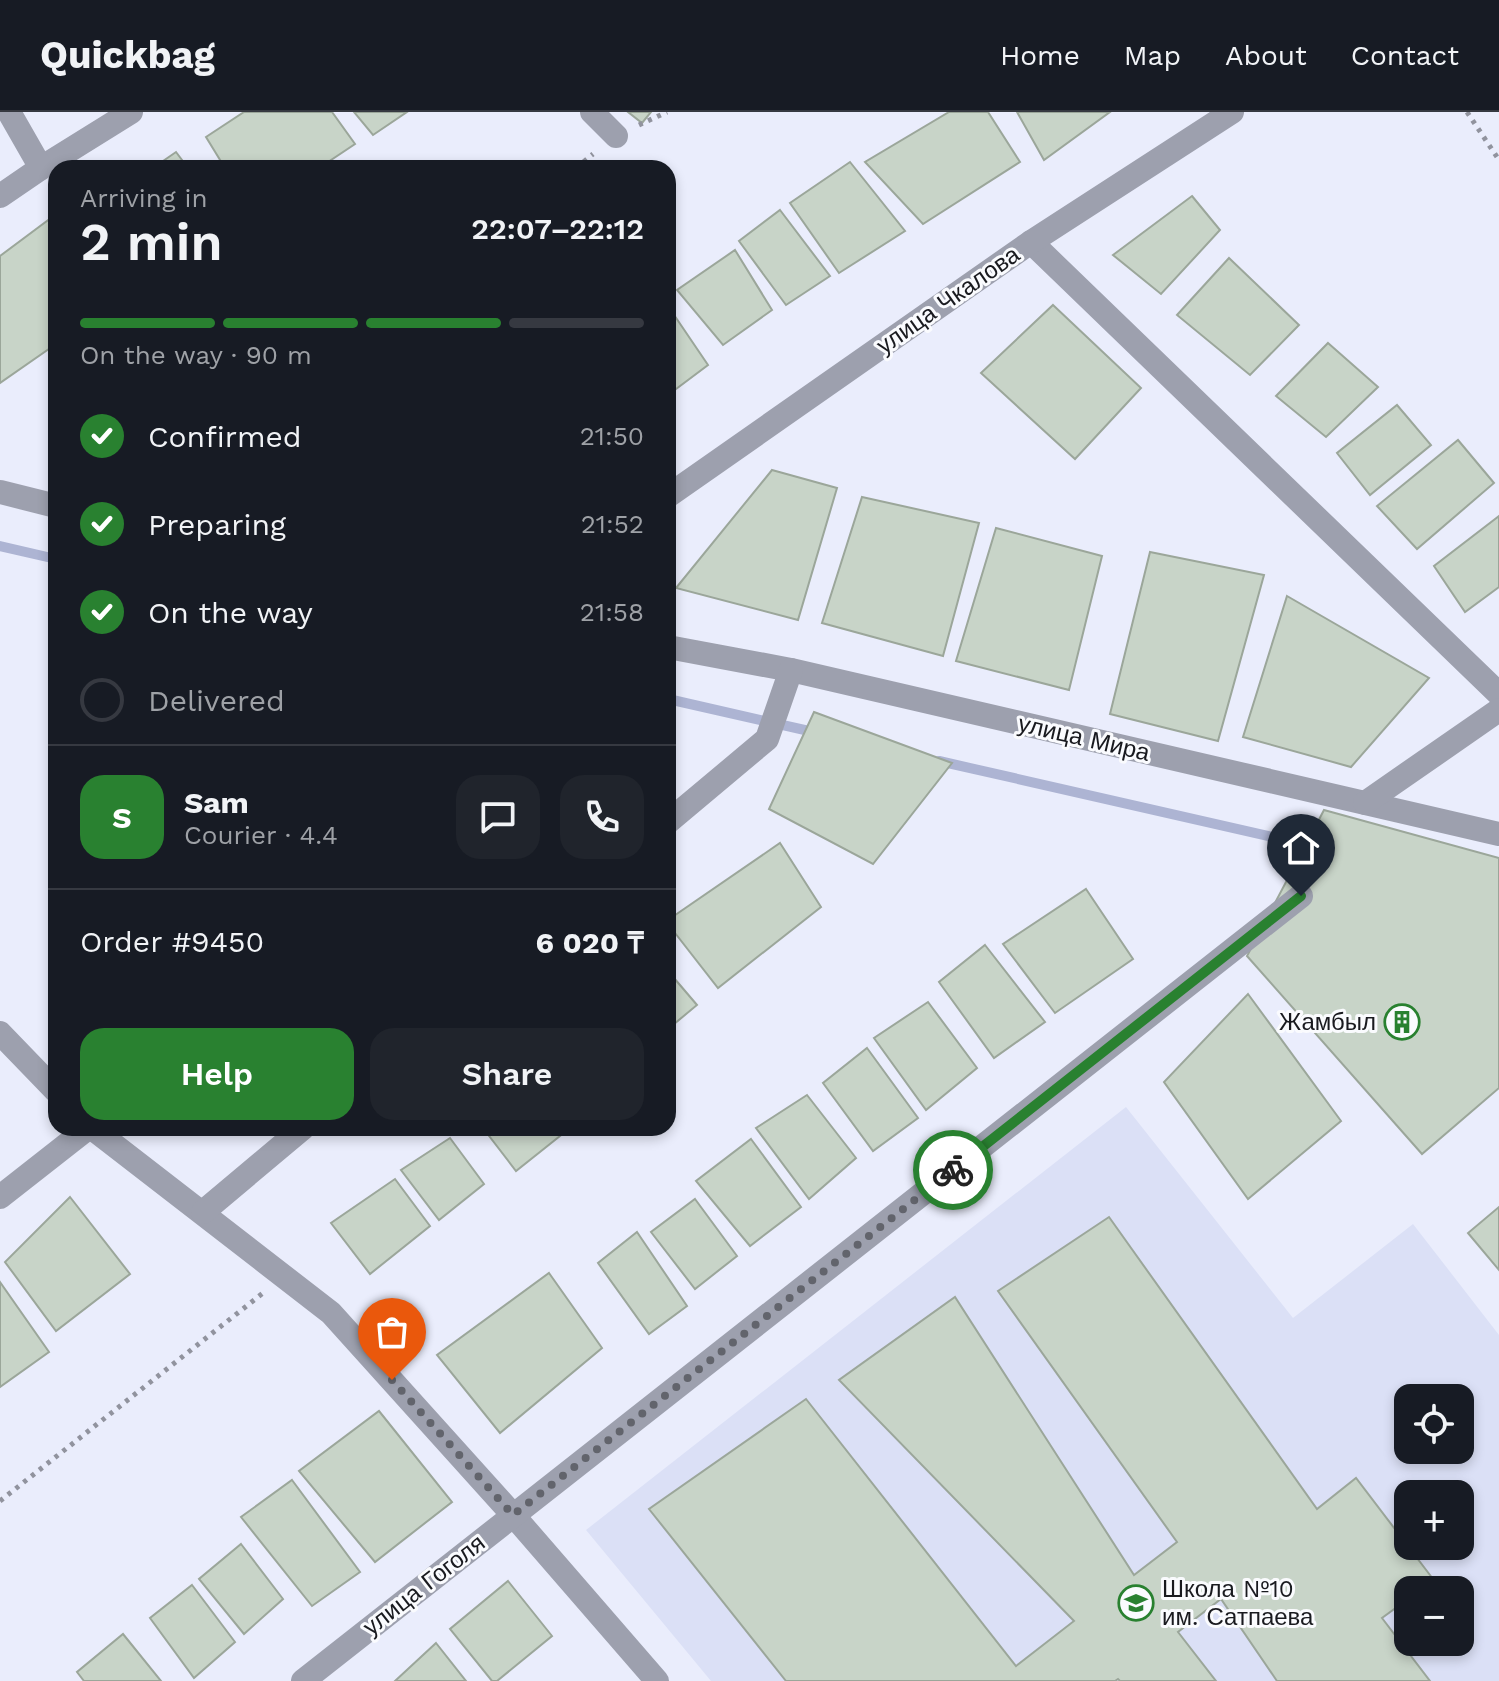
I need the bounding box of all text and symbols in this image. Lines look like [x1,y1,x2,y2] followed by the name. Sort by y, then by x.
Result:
[40,33,215,77] text: Quickbag
[1000,39,1080,72] text: Home
[1124,39,1181,72] text: Map
[1225,39,1307,72] text: About
[1351,39,1459,72] text: Contact
[80,183,208,213] text: Arriving in
[471,211,644,246] text: 22:07–22:12
[80,212,223,273] text: 2 min
[871,240,1025,360] street label: улица Чкалова
[80,340,312,370] text: On the way · 90 m
[80,414,124,458] icon: check
[148,419,302,454] text: Confirmed
[580,421,644,451] text: 21:50
[80,502,124,546] icon: check
[148,507,286,542] text: Preparing
[581,509,644,539] text: 21:52
[80,590,124,634] icon: check
[148,595,313,630] text: On the way
[580,597,644,627] text: 21:58
[148,683,285,718] text: Delivered
[1015,709,1153,767] street label: улица Мира
[456,775,540,859] button: chat
[560,775,644,859] button: phone
[184,785,249,820] text: Sam
[112,800,132,835] text: S
[1267,814,1335,896] pin
[184,820,338,850] text: Courier · 4.4
[1279,826,1323,870] icon: home
[80,924,264,959] text: Order #9450
[535,925,644,960] text: 6 020 ₸
[1383,1003,1421,1041] building icon: Жамбыл
[1279,1008,1376,1036] place label: Жамбыл
[80,1028,354,1120] button: Help
[370,1028,644,1120] button: Share
[913,1130,993,1210] courier
[931,1148,975,1192] icon: bike
[358,1298,426,1380] pin
[370,1310,414,1354] icon: bag
[1394,1384,1474,1656] map controls
[1394,1384,1474,1464] button: locate
[1394,1480,1474,1560] button: +
[357,1529,491,1641] street label: улица Гоголя
[1162,1575,1314,1631] place label: Школа №10 им. Сатпаева
[1394,1576,1474,1656] button: −
[1117,1584,1155,1622] school or university icon: Школа №10 им. Сатпаева

